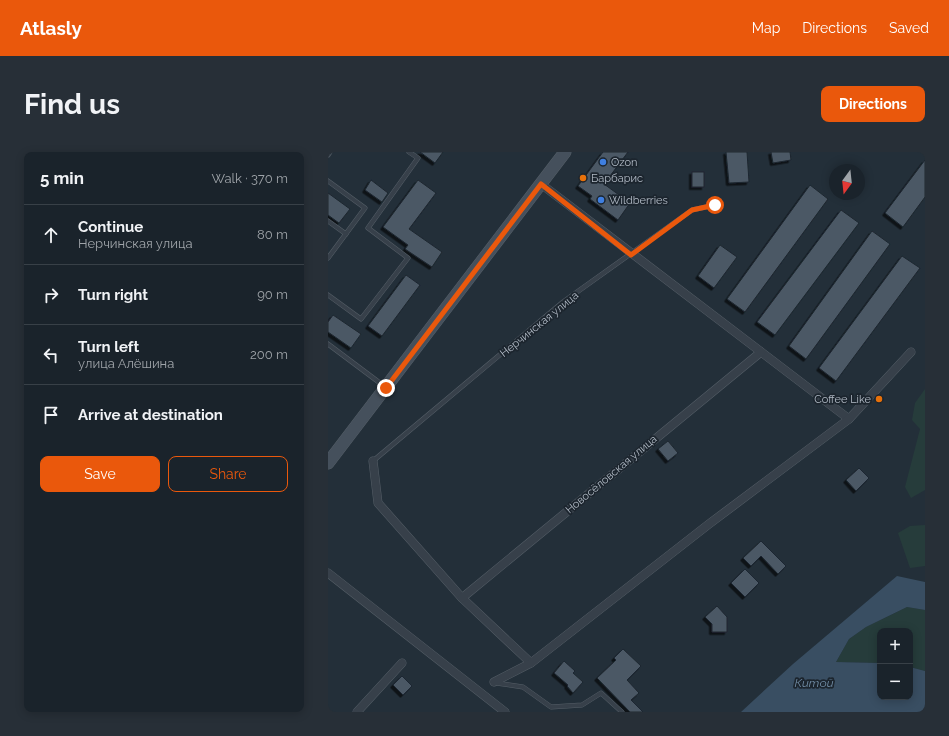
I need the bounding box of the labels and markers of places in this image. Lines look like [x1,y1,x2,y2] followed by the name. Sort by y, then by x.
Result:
[611,156,638,169] place label: Ozon
[598,157,608,167] marker: Ozon
[591,172,643,185] place label: Барбарис
[578,173,588,183] marker: Барбарис
[609,194,668,207] place label: Wildberries
[596,195,606,205] marker: Wildberries
[814,393,872,406] place label: Coffee Like
[874,394,884,404] marker: Coffee Like

